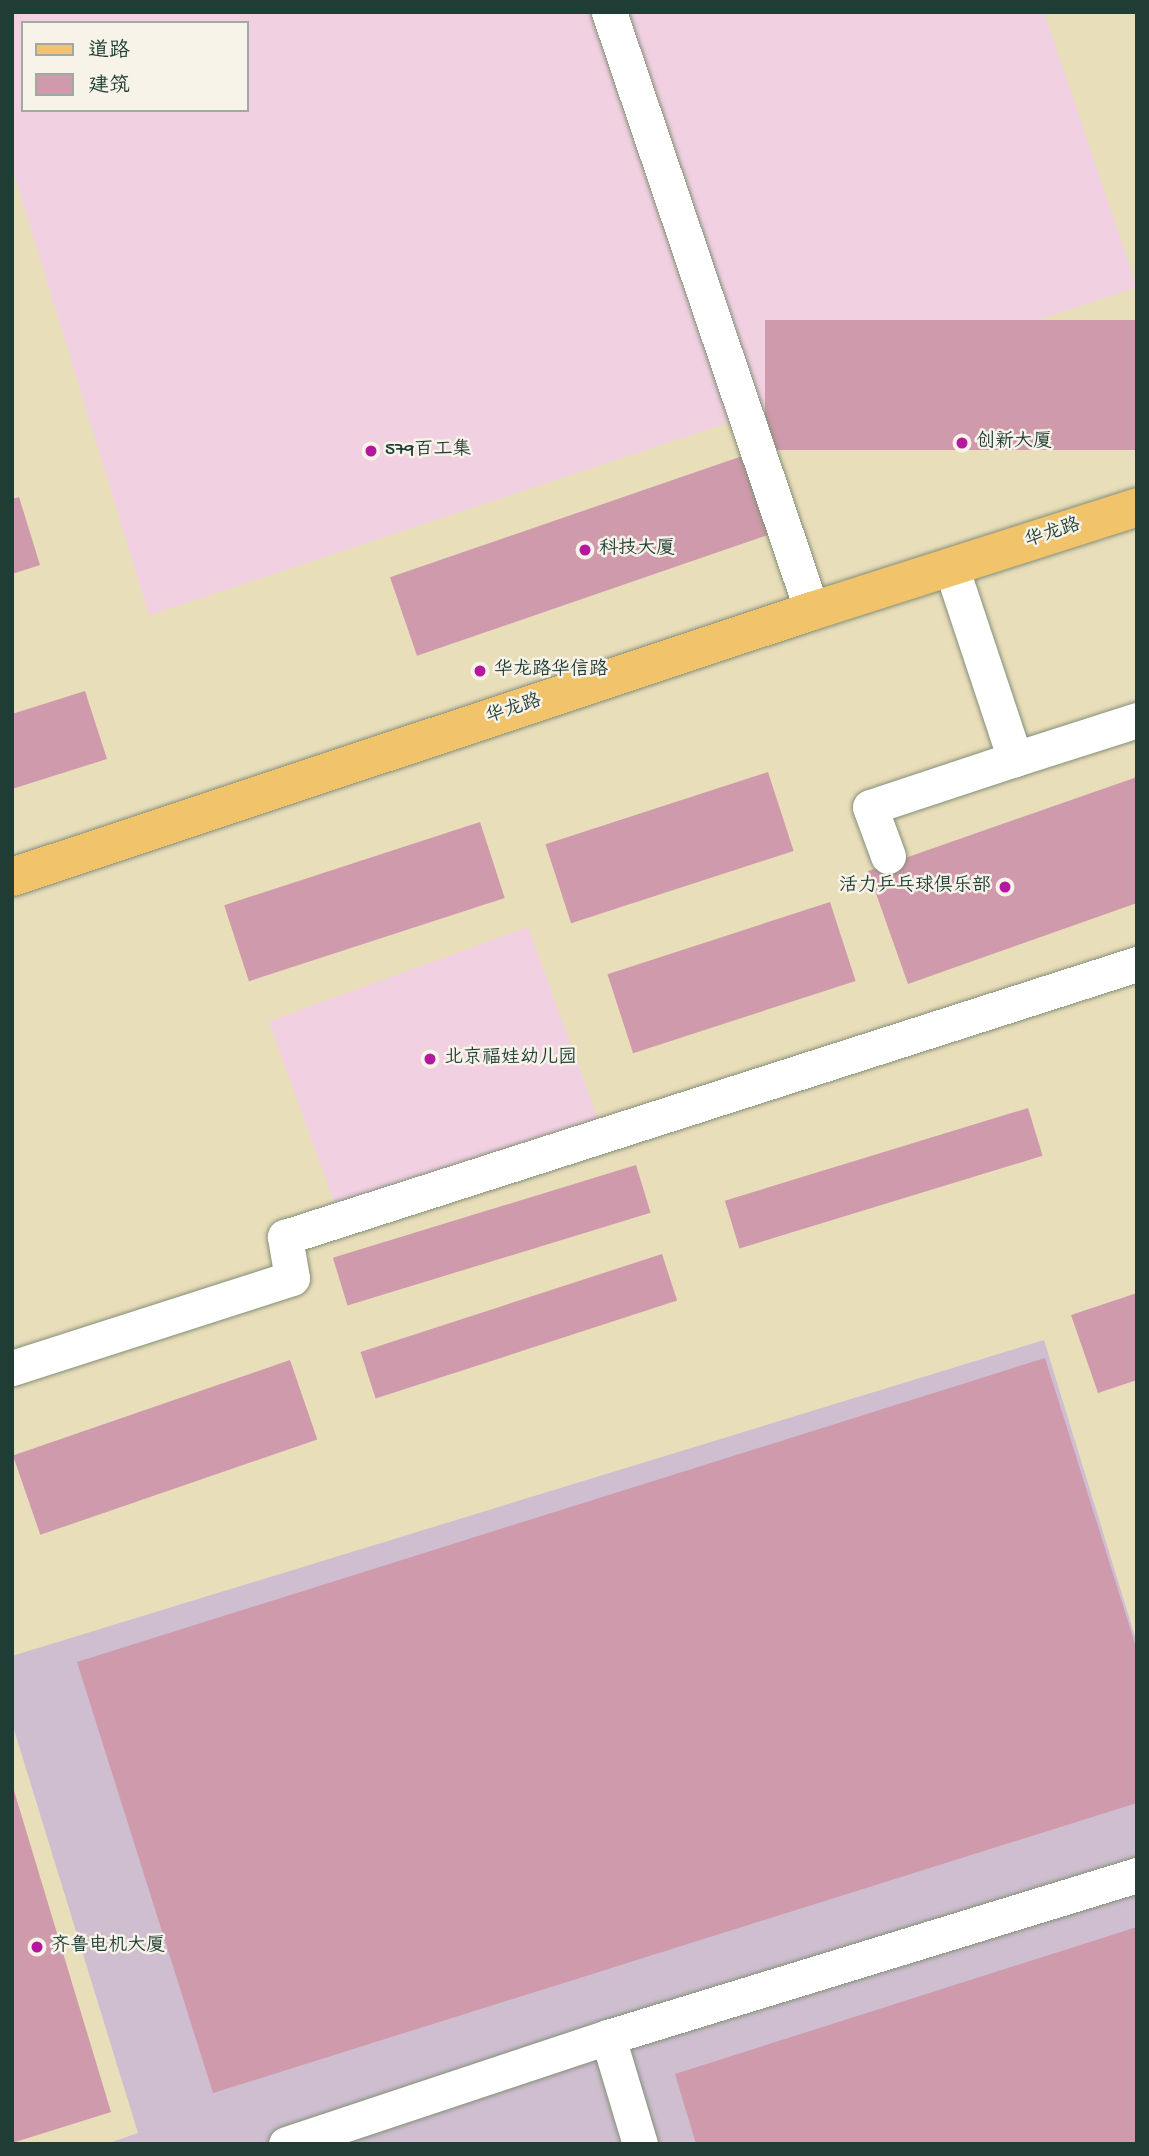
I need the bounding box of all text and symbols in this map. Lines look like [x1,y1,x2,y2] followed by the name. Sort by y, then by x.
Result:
[21,21,248,112] legend
[88,40,130,65] text: 道路
[88,75,130,100] text: 建筑
[976,432,1052,454] place label: 创新大厦
[954,435,970,451] marker: 创新大厦
[385,440,471,462] place label: 579百工集
[363,443,379,459] marker: 579百工集
[1022,514,1084,554] street label: 华龙路
[599,539,675,561] place label: 科技大厦
[577,542,593,558] marker: 科技大厦
[494,660,608,682] place label: 华龙路华信路
[472,663,488,679] marker: 华龙路华信路
[483,690,545,730] street label: 华龙路
[839,876,991,898] place label: 活力乒乓球俱乐部
[997,879,1013,895] marker: 活力乒乓球俱乐部
[444,1048,577,1070] place label: 北京福娃幼儿园
[422,1051,438,1067] marker: 北京福娃幼儿园
[51,1936,165,1958] place label: 齐鲁电机大厦
[29,1939,45,1955] marker: 齐鲁电机大厦

